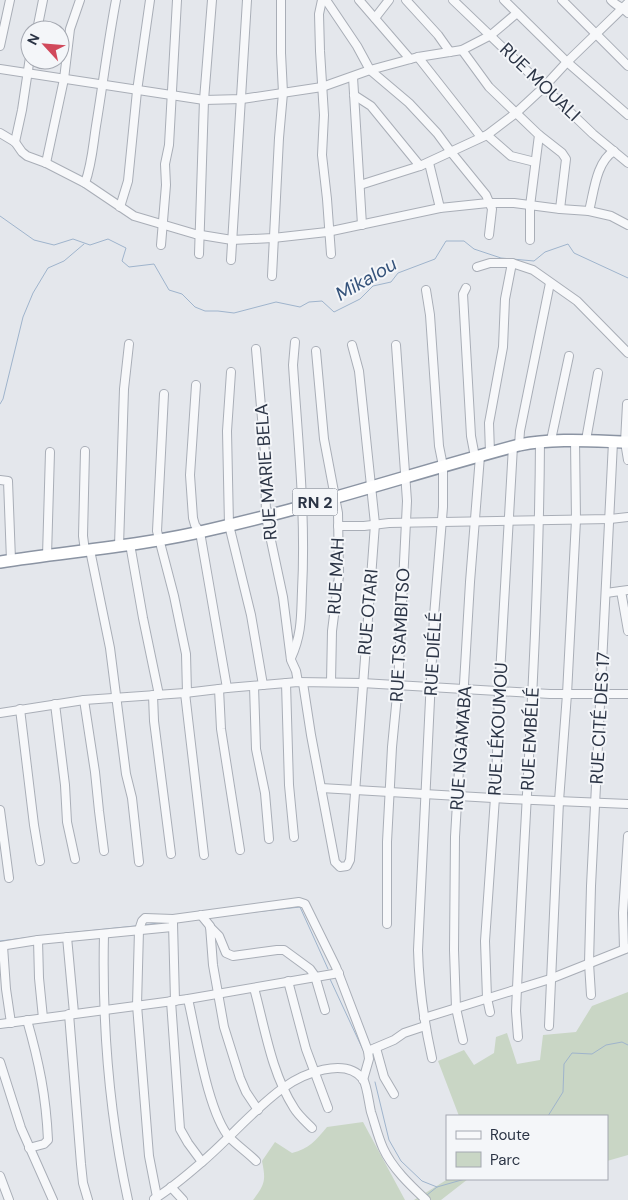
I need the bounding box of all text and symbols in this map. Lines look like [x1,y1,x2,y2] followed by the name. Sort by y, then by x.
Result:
[20,20,70,70] north arrow
[23,31,44,48] text: N
[494,37,586,127] street label: RUE MOUALI
[331,251,401,307] water label: Mikalou
[249,403,283,541] street label: RUE MARIE BELA
[292,488,338,516] road number: RN 2
[322,537,350,615] street label: RUE MAH
[385,567,415,703] street label: RUE TSAMBITSO
[352,568,384,656] street label: RUE OTARI
[419,611,447,697] street label: RUE DIÉLÉ
[585,651,615,785] street label: RUE CITÉ DES 17
[483,662,513,796] street label: RUE LÉKOUMOU
[445,685,477,811] street label: RUE NGAMABA
[515,687,545,791] street label: RUE EMBÉLÉ
[446,1115,608,1180] legend
[490,1125,530,1145] text: Route
[490,1150,520,1170] text: Parc

